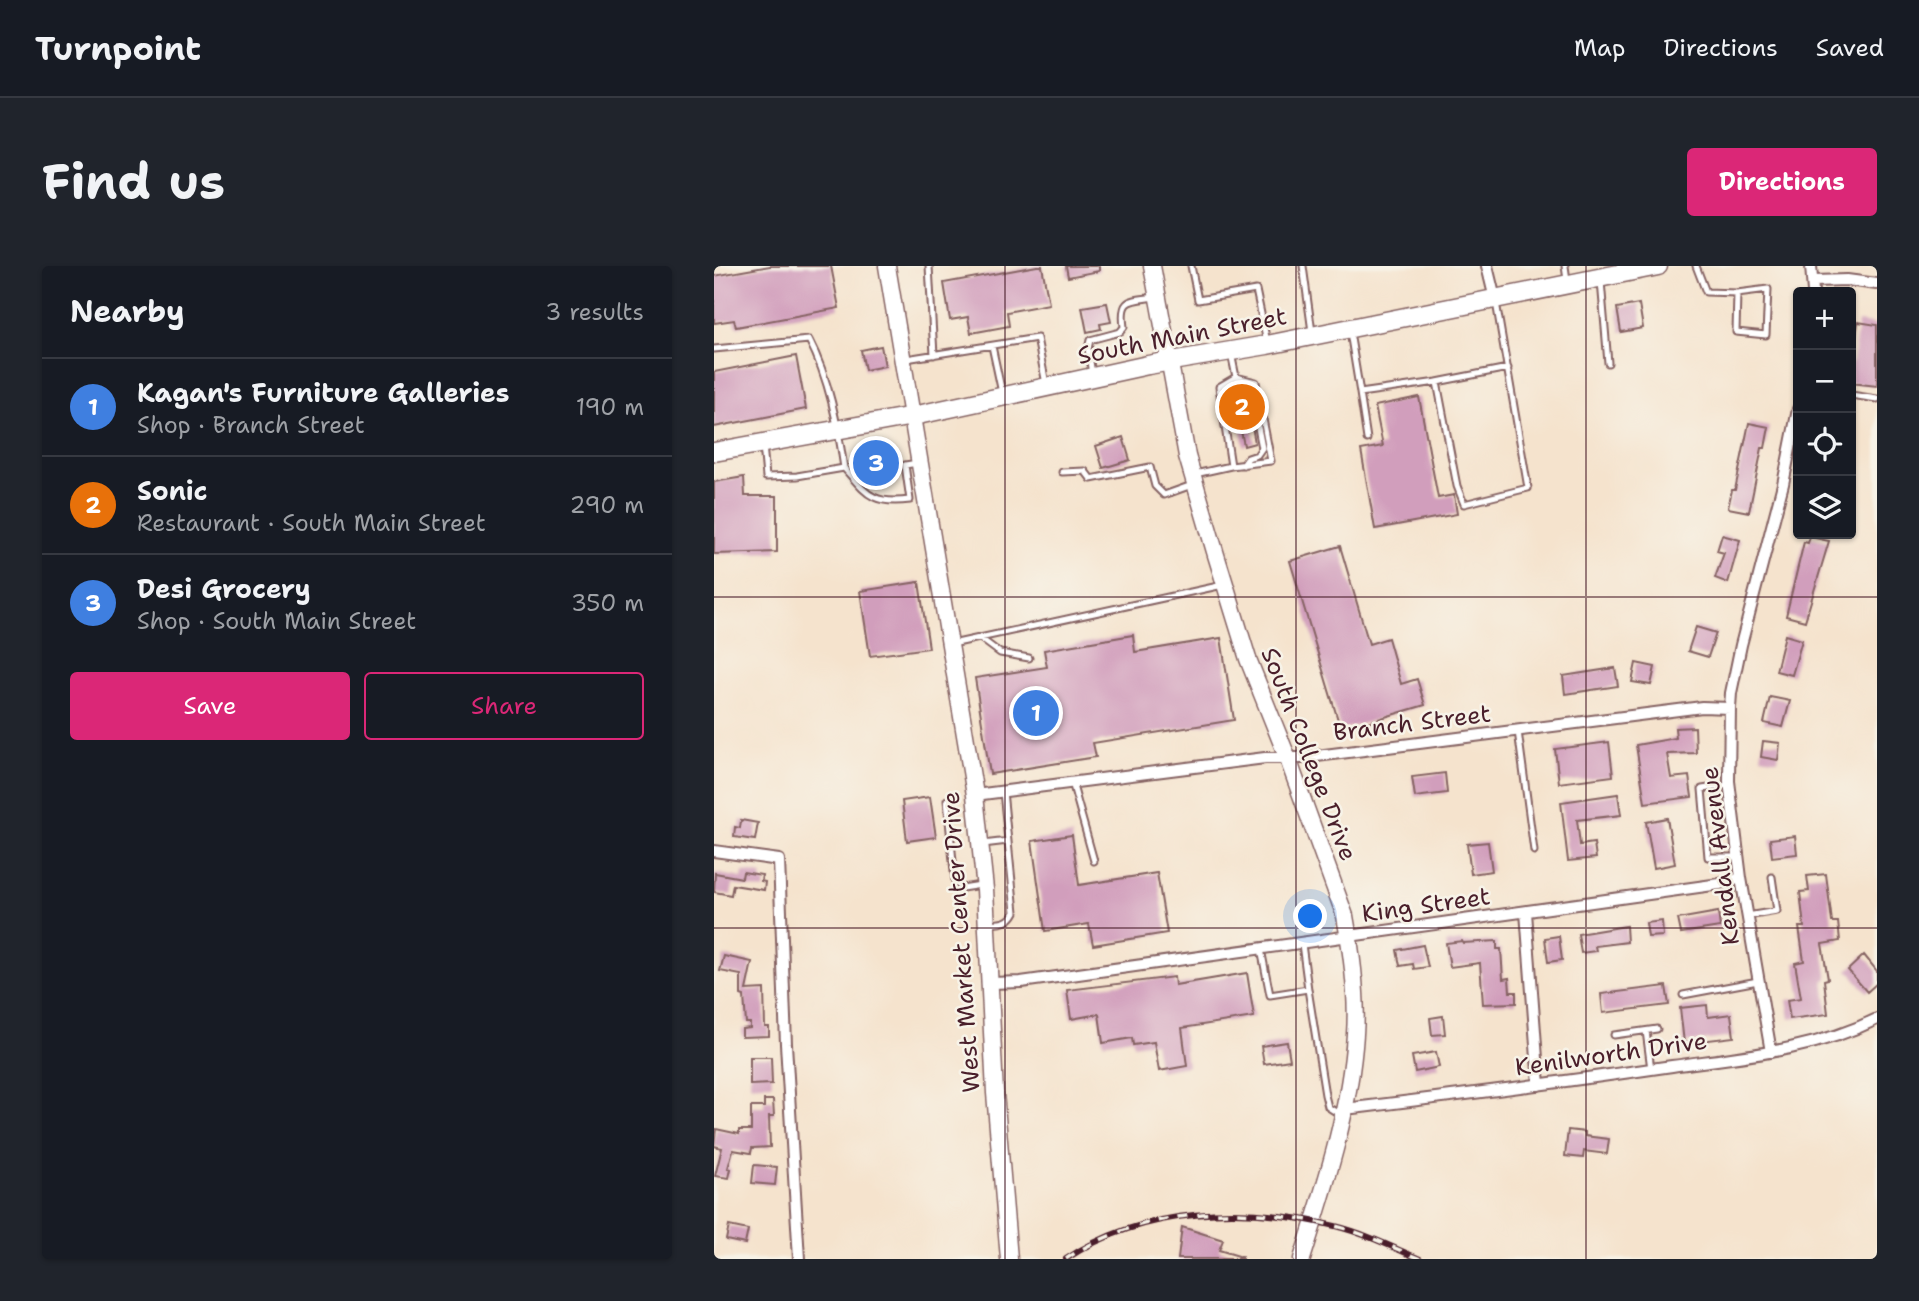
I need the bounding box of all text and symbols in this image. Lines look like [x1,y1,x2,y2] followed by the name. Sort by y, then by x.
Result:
[35,26,201,71] text: Turnpoint
[1574,32,1625,64] text: Map
[1663,32,1778,64] text: Directions
[1816,32,1884,64] text: Saved
[1687,148,1877,216] button: Directions
[42,149,225,215] text: Find us
[1793,287,1856,539] map controls
[1793,287,1856,350] button: +
[70,291,185,332] text: Nearby
[545,297,644,327] text: 3 results
[1075,300,1289,372] street label: South Main Street
[1793,350,1856,413] button: −
[137,375,509,410] text: Kagan's Furniture Galleries
[1219,381,1265,433] pin: 2
[88,392,98,422] text: 1
[576,392,644,422] text: 190 m
[137,410,365,440] text: Shop · Branch Street
[1793,413,1856,476] button: locate
[853,437,899,489] pin: 3
[137,473,208,508] text: Sonic
[1793,476,1856,539] button: layers
[85,490,101,520] text: 2
[570,490,644,520] text: 290 m
[137,508,486,538] text: Restaurant · South Main Street
[137,571,311,606] text: Desi Grocery
[85,588,101,618] text: 3
[571,588,644,618] text: 350 m
[137,606,416,636] text: Shop · South Main Street
[1254,643,1364,865] street label: South College Drive
[70,672,350,740] button: Save
[364,672,644,740] button: Share
[1013,687,1059,739] pin: 1
[1331,697,1493,749] street label: Branch Street
[1693,765,1747,947] street label: Kendall Avenue
[935,790,987,1094] street label: West Market Center Drive
[1360,880,1492,930] street label: King Street
[1293,899,1327,933] your location
[1513,1025,1709,1083] street label: Kenilworth Drive

